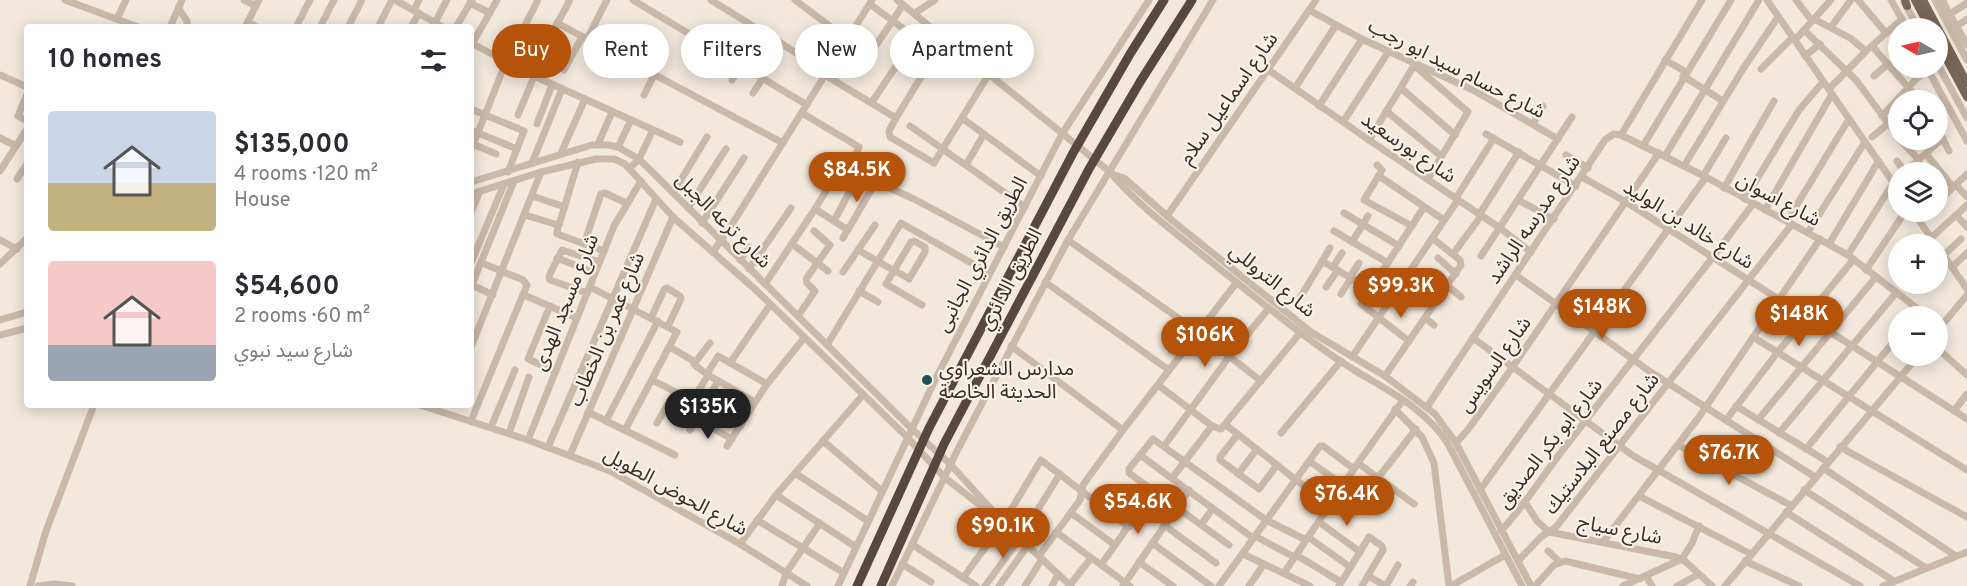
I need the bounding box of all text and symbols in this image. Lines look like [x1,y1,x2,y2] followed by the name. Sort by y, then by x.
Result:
[1363,14,1549,126] street label: شارع حسام سيد ابو رجب
[1888,18,1948,78] north arrow
[1888,18,1948,366] map controls
[492,24,571,78] chip: Buy
[583,24,669,78] chip: Rent
[681,24,783,78] chip: Filters
[795,24,878,78] chip: New
[890,24,1034,78] chip: Apartment
[1174,28,1285,170] street label: شارع اسماعيل سلام
[48,44,162,77] text: 10 homes
[417,44,450,77] icon: filters
[1888,90,1948,150] button: locate
[1355,107,1461,190] street label: شارع بورسعيد
[234,129,350,162] text: $135,000
[96,135,168,207] icon: home
[1482,151,1587,290] street label: شارع مدرسه الراشد
[808,152,906,203] pin: $84.5K
[823,158,891,184] text: $84.5K
[234,162,378,188] text: 4 rooms · 120 m²
[1888,162,1948,222] button: layers
[669,168,776,275] street label: شارع ترعه الجبل
[1731,168,1825,234] street label: شارع اسوان
[930,172,1032,336] street label: الطريق الدائري الجانبى
[1618,175,1758,276] street label: شارع خالد بن الوليد
[234,188,290,214] text: House
[973,224,1047,334] street label: الطريق الدائري
[528,231,606,375] street label: شارع مسجد الهدى
[1888,234,1948,294] button: +
[1223,239,1320,325] street label: شارع التروللي
[564,249,652,411] street label: شارع عمر بن الخطاب
[1352,268,1450,319] pin: $99.3K
[234,271,340,304] text: $54,600
[1367,274,1435,300] text: $99.3K
[96,285,168,357] icon: home
[1560,289,1644,340] pin: $148K
[1572,295,1632,321] text: $148K
[1757,296,1841,347] pin: $148K
[1769,302,1829,328] text: $148K
[234,304,370,330] text: 2 rooms · 60 m²
[1888,306,1948,366] button: −
[1453,312,1538,418] street label: شارع السويس
[1163,317,1247,368] pin: $106K
[1175,323,1235,349] text: $106K
[234,339,353,365] text: شارع سيد نبوي
[939,357,1074,406] place label: مدارس الشعراوي الحديثة الخاصة
[1539,368,1666,520] street label: شارع مصنع البلاستيك
[920,373,934,387] marker: مدارس الشعراوي الحديثة الخاصة
[1492,374,1609,514] street label: شارع ابو بكر الصديق
[666,389,750,440] pin: $135K
[679,395,737,421] text: $135K
[1680,435,1778,486] pin: $76.7K
[1698,441,1760,467] text: $76.7K
[598,442,752,543] street label: شارع الحوض الطويل
[1298,476,1396,527] pin: $76.4K
[1314,482,1380,508] text: $76.4K
[1089,484,1187,535] pin: $54.6K
[1104,490,1172,516] text: $54.6K
[954,508,1052,559] pin: $90.1K
[1575,510,1664,552] street label: شارع سياج
[971,514,1035,540] text: $90.1K

